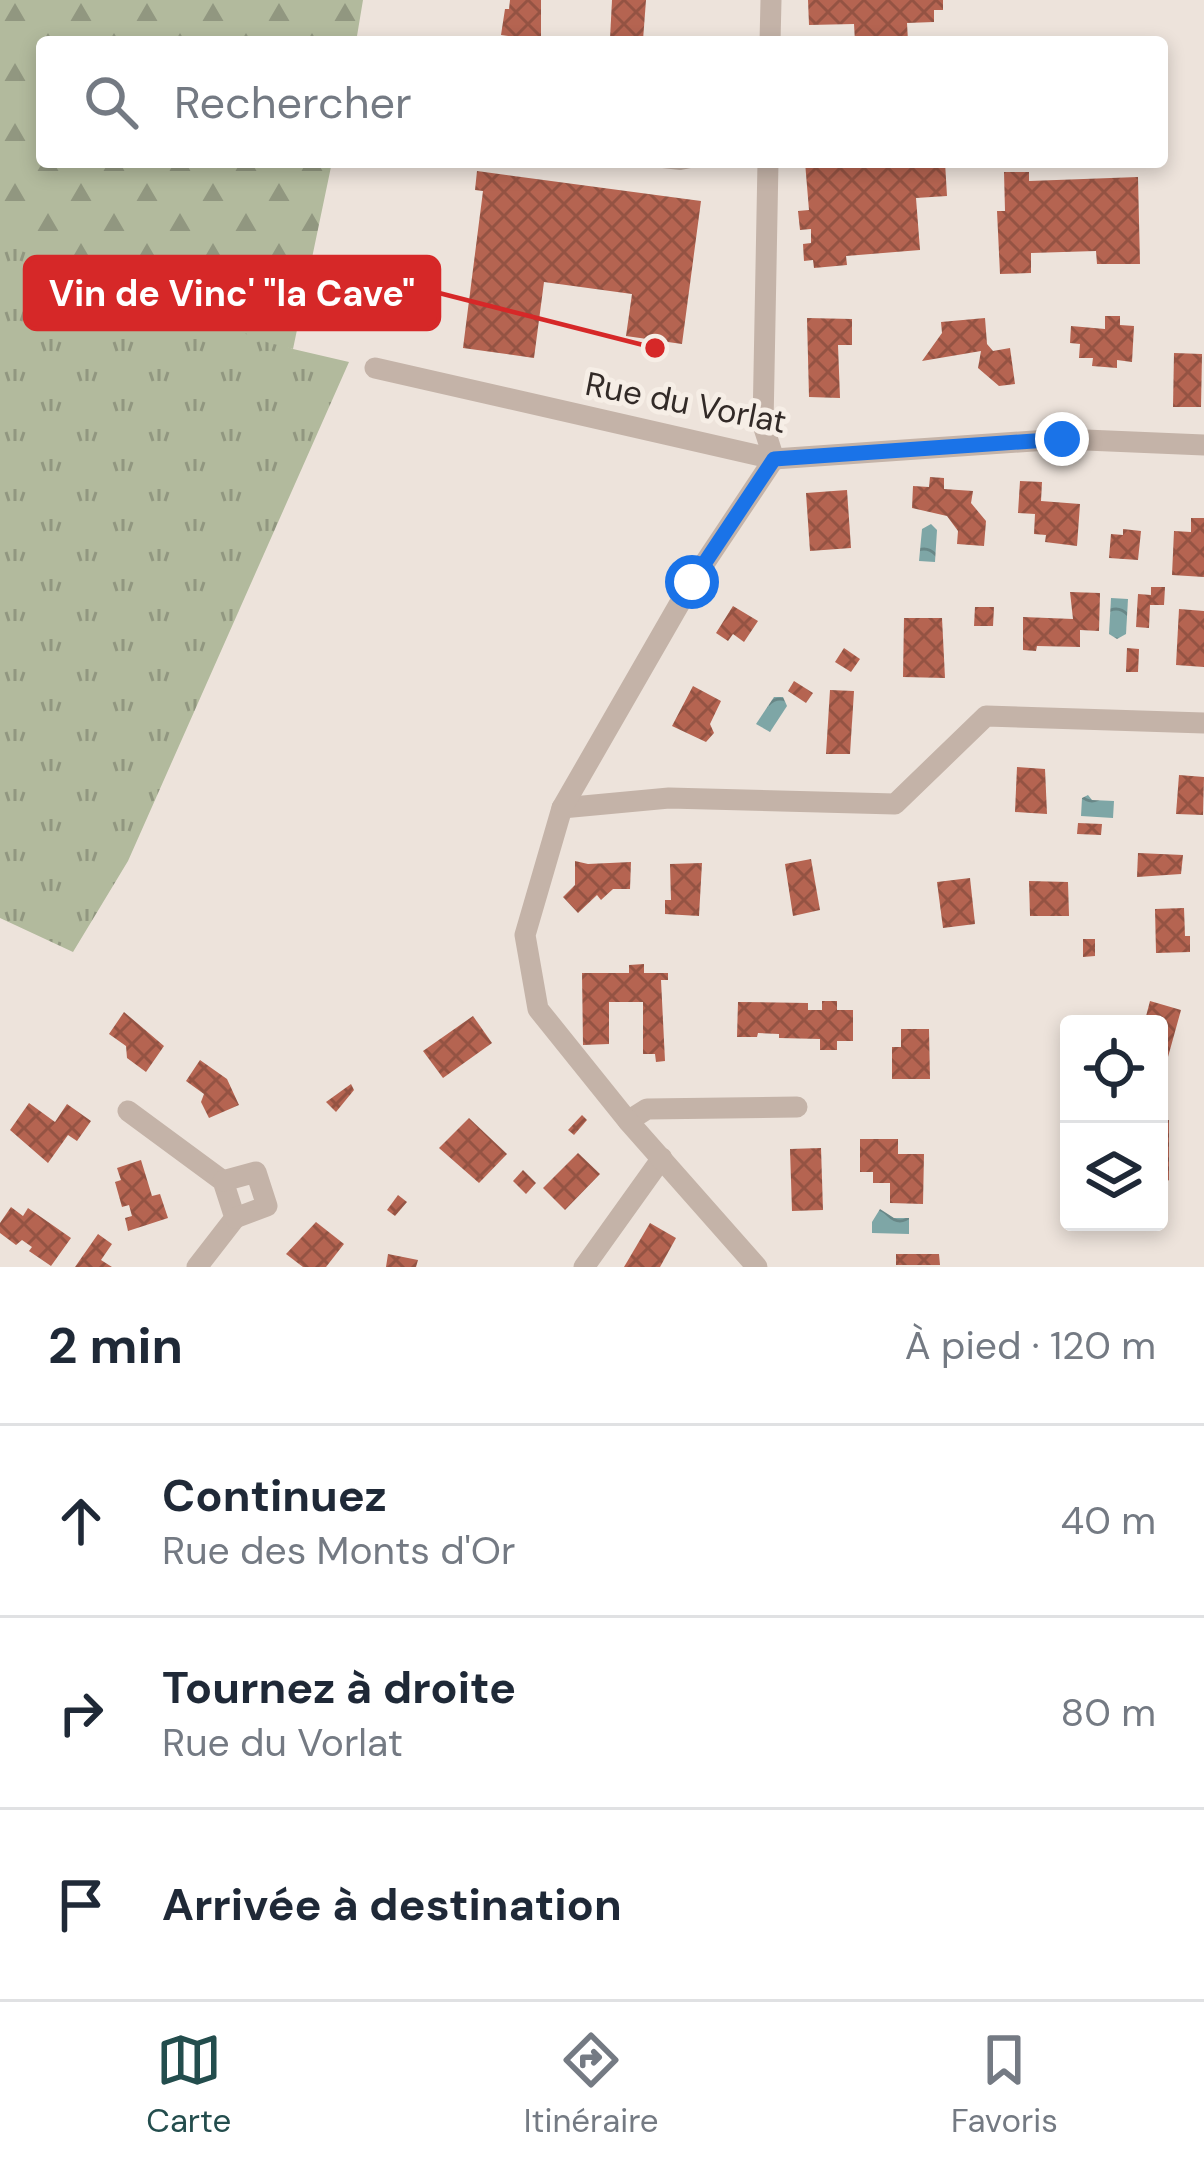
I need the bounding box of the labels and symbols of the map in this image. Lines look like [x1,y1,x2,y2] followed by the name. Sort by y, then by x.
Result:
[25,257,439,329] callout: Vin de Vinc' "la Cave"
[49,270,415,317] text: Vin de Vinc' "la Cave"
[582,362,790,443] street label: Rue du Vorlat
[1035,412,1089,466] route end
[665,555,719,609] route start

